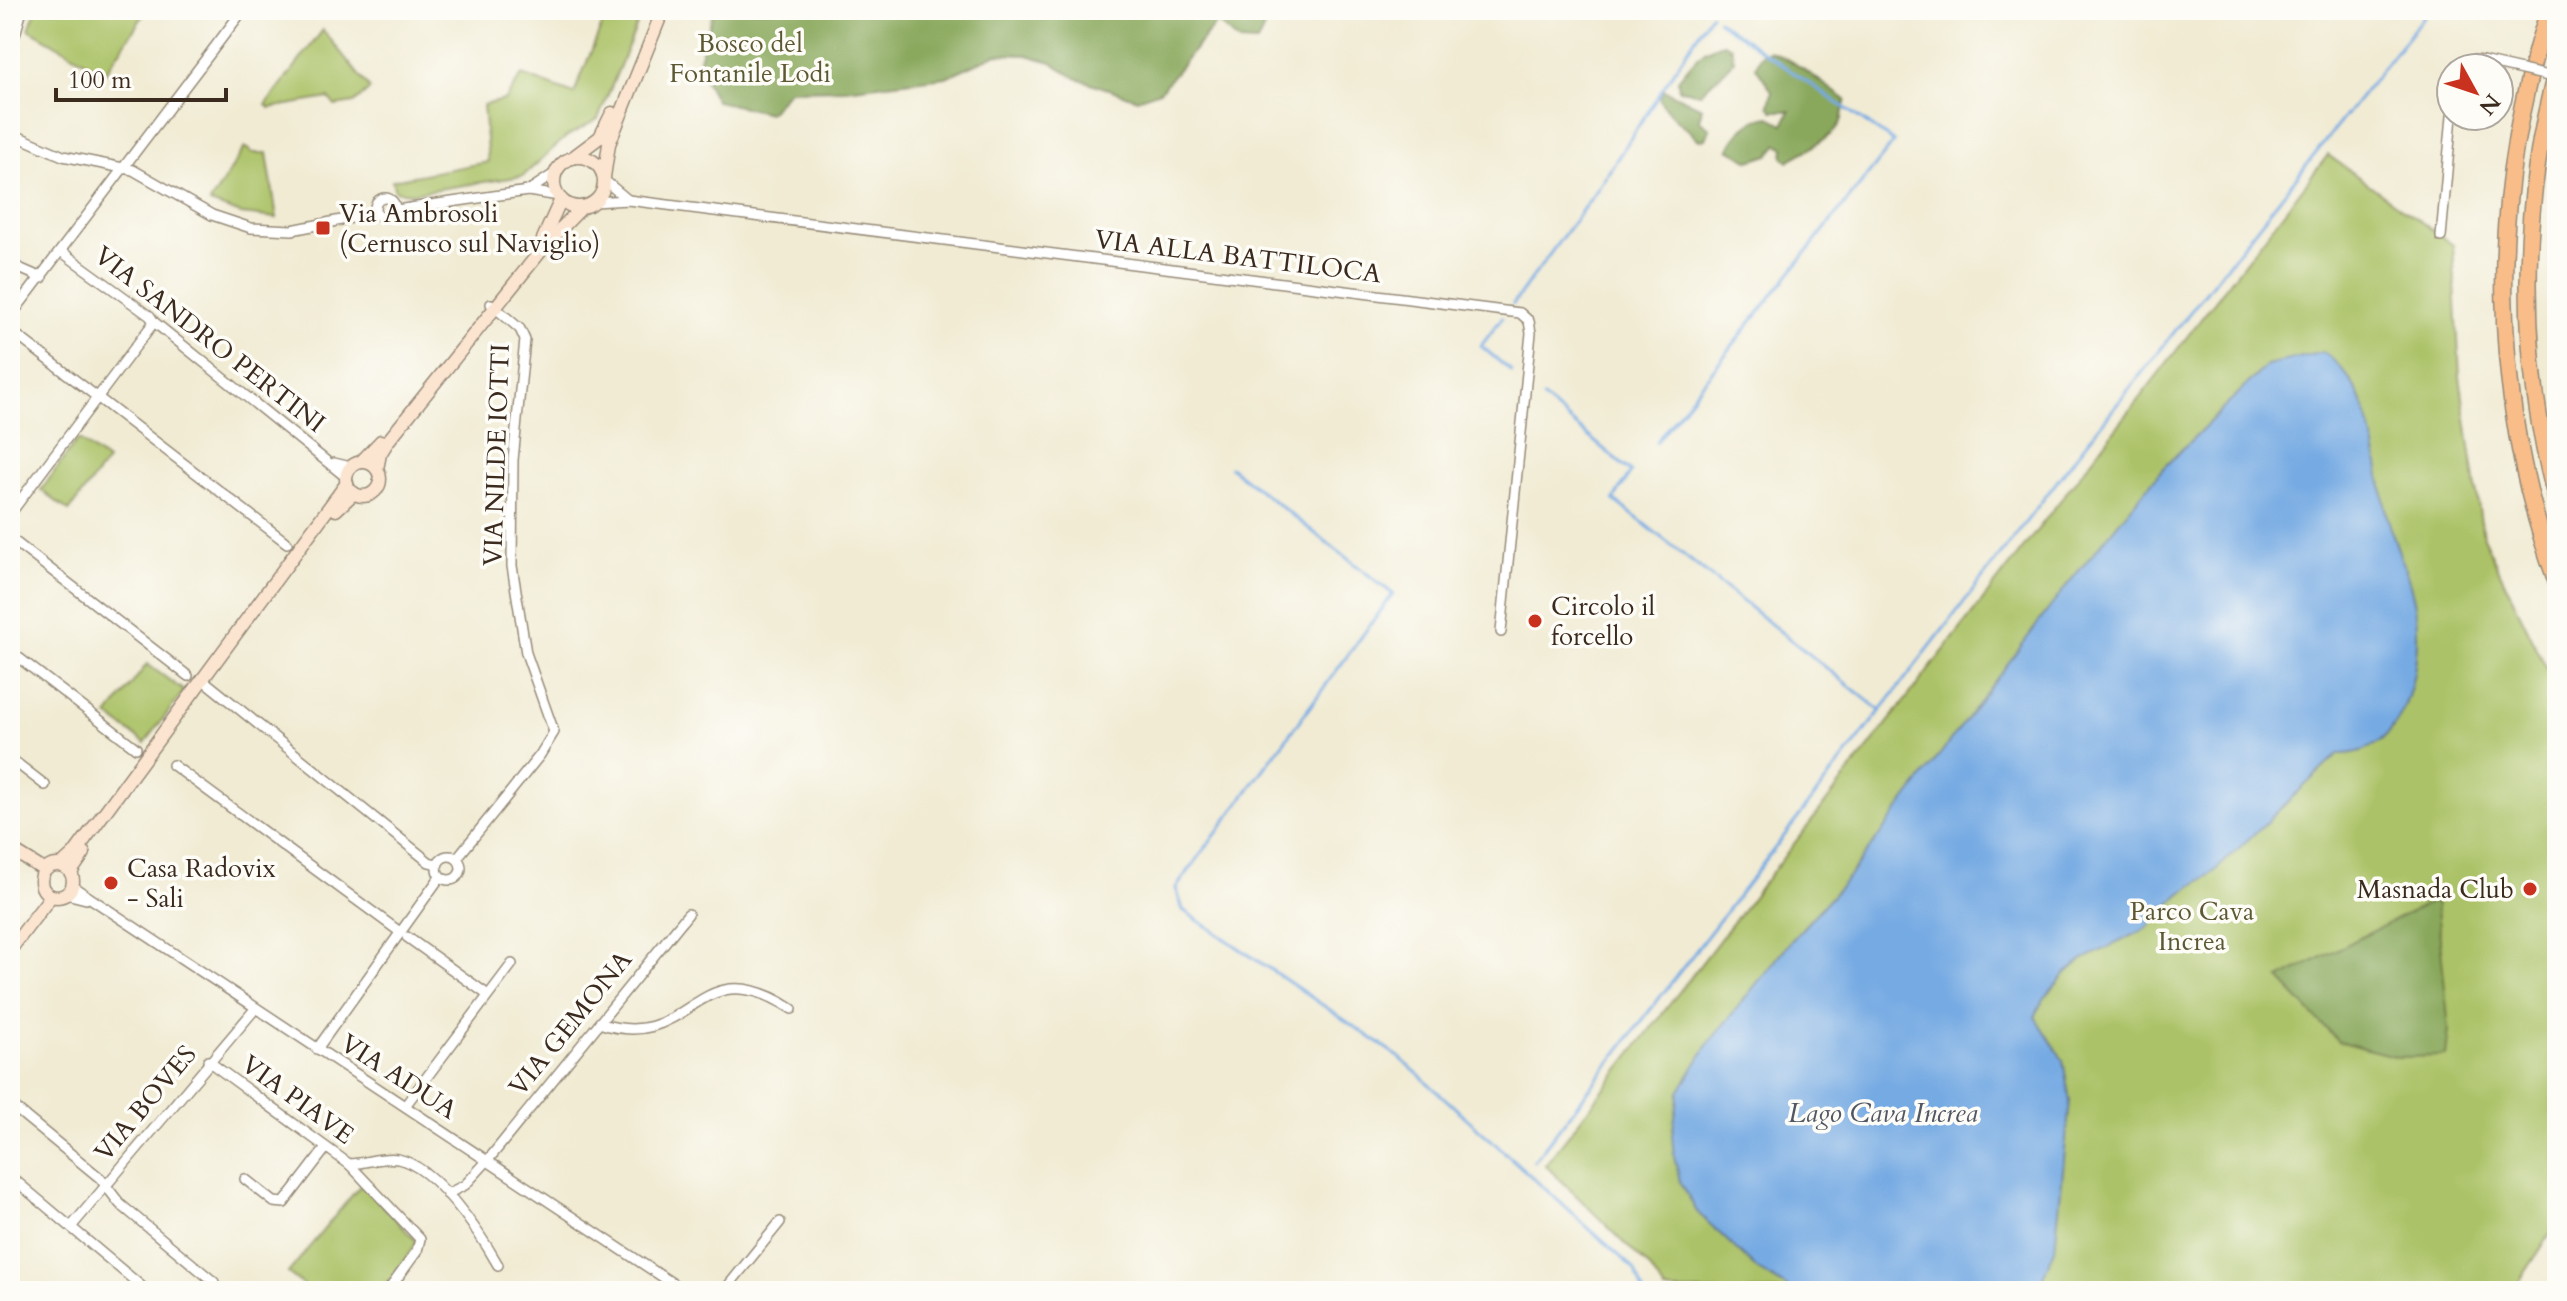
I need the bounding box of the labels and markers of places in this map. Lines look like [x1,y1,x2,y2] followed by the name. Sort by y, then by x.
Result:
[339,196,600,261] place label: Via Ambrosoli (Cernusco sul Naviglio)
[314,219,332,237] marker: Via Ambrosoli (Cernusco sul Naviglio)
[1551,589,1656,654] place label: Circolo il forcello
[1526,612,1544,630] marker: Circolo il forcello
[127,851,276,916] place label: Casa Radovix - Sali
[2357,872,2514,907] place label: Masnada Club
[102,874,120,892] marker: Casa Radovix - Sali
[2521,880,2539,898] marker: Masnada Club

